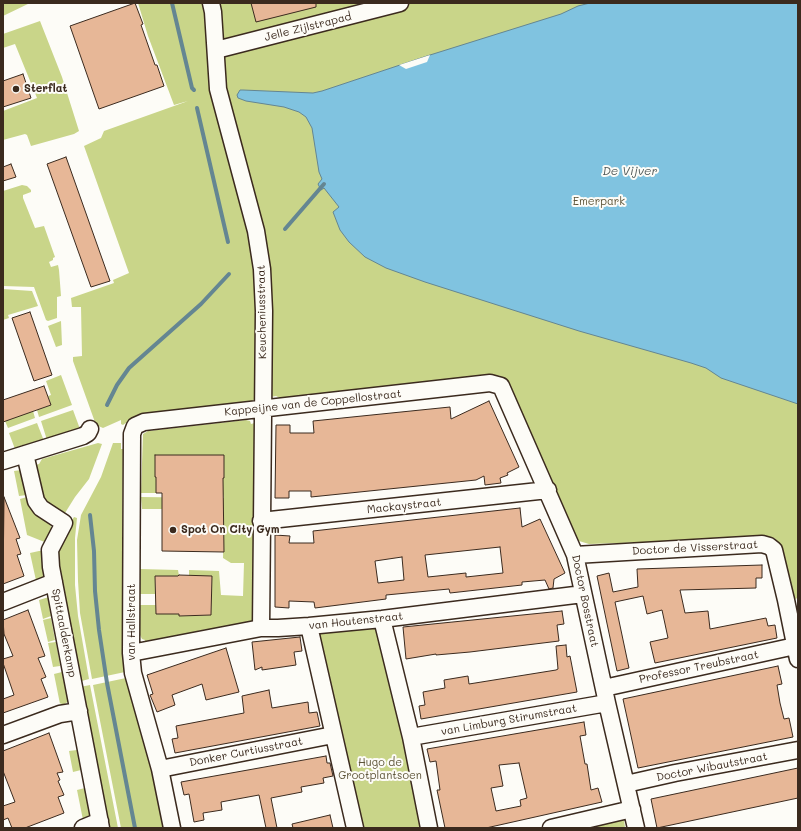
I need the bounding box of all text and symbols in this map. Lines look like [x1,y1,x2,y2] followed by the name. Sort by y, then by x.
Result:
[263,10,353,44] street label: Jelle Zijlstrapad
[24,82,67,96] place label: Sterflat
[11,84,21,94] marker: Sterflat
[602,164,658,178] water label: De Vijver
[573,195,625,209] park label: Emerpark
[255,265,269,359] street label: Keucheniusstraat
[224,387,402,419] street label: Kappeijne van de Coppellostraat
[366,496,442,516] street label: Mackaystraat
[181,523,279,537] place label: Spot On City Gym
[168,525,178,535] marker: Spot On City Gym
[632,538,758,558] street label: Doctor de Visserstraat
[569,554,601,648] street label: Doctor Bosstraat
[125,584,139,660] street label: van Hallstraat
[49,588,79,678] street label: Spittaalderkamp
[308,609,404,633] street label: van Houtenstraat
[638,648,760,686] street label: Professor Treubstraat
[440,702,578,738] street label: van Limburg Stirumstraat
[188,735,304,769] street label: Donker Curtiusstraat
[655,750,769,784] street label: Doctor Wibautstraat
[338,756,422,782] park label: Hugo de Grootplantsoen

